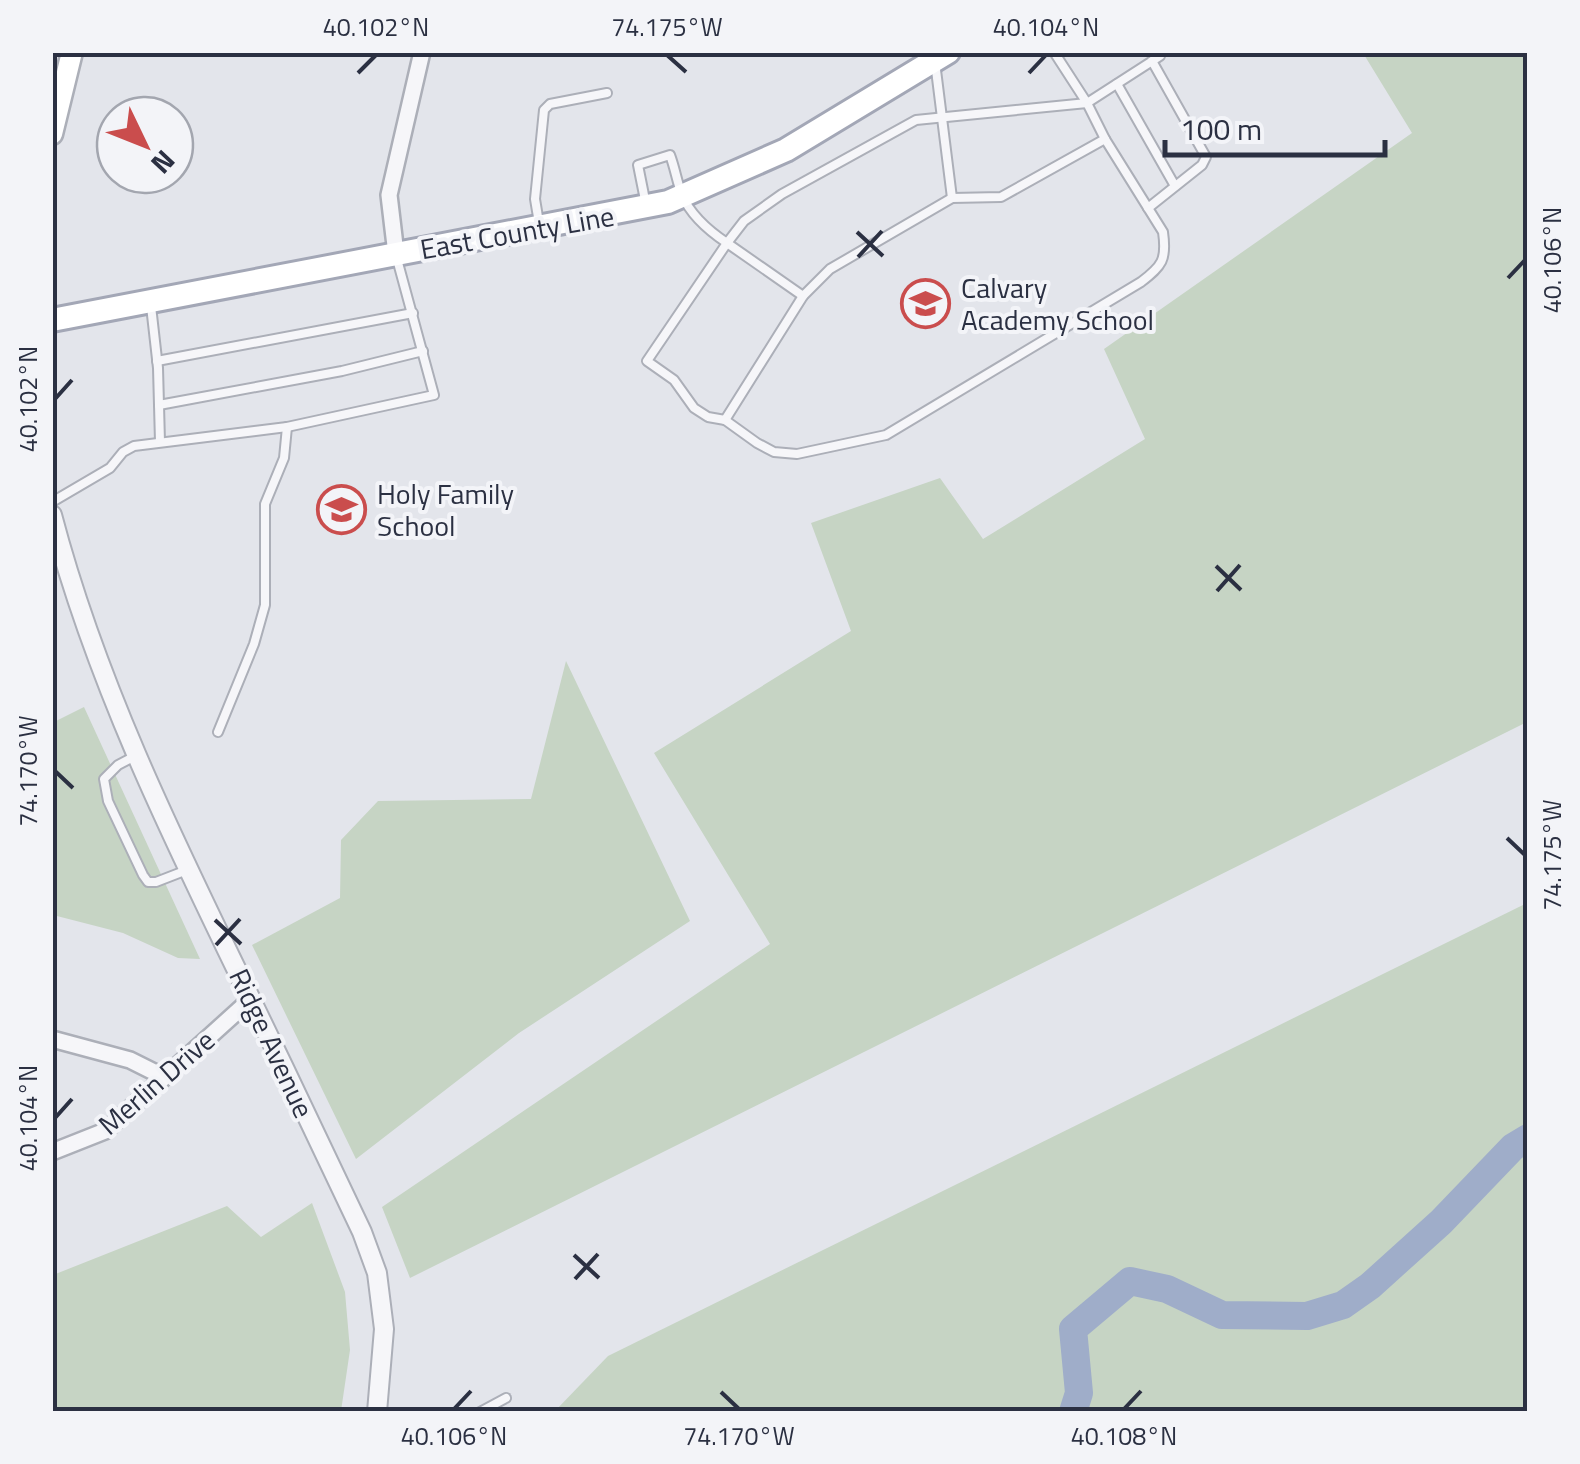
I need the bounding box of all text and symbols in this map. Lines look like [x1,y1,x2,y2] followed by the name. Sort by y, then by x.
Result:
[323,8,429,46] text: 40.102°N
[611,8,723,46] text: 74.175°W
[993,8,1099,46] text: 40.104°N
[95,95,195,195] north arrow
[1165,95,1385,157] scale bar
[1180,106,1262,152] text: 100 m
[141,141,186,184] text: N
[417,194,617,270] street label: East County Line
[1533,207,1571,313] text: 40.106°N
[961,266,1154,341] place label: Calvary Academy School
[900,277,952,329] school or university icon: Calvary Academy School
[9,346,47,452] text: 40.102°N
[377,472,514,547] place label: Holy Family School
[316,483,368,535] school or university icon: Holy Family School
[9,715,47,827] text: 74.170°W
[1533,799,1571,911] text: 74.175°W
[219,961,325,1125] street label: Ridge Avenue
[88,1019,224,1145] street label: Merlin Drive
[9,1065,47,1171] text: 40.104°N
[401,1417,507,1455] text: 40.106°N
[683,1417,795,1455] text: 74.170°W
[1071,1417,1177,1455] text: 40.108°N

